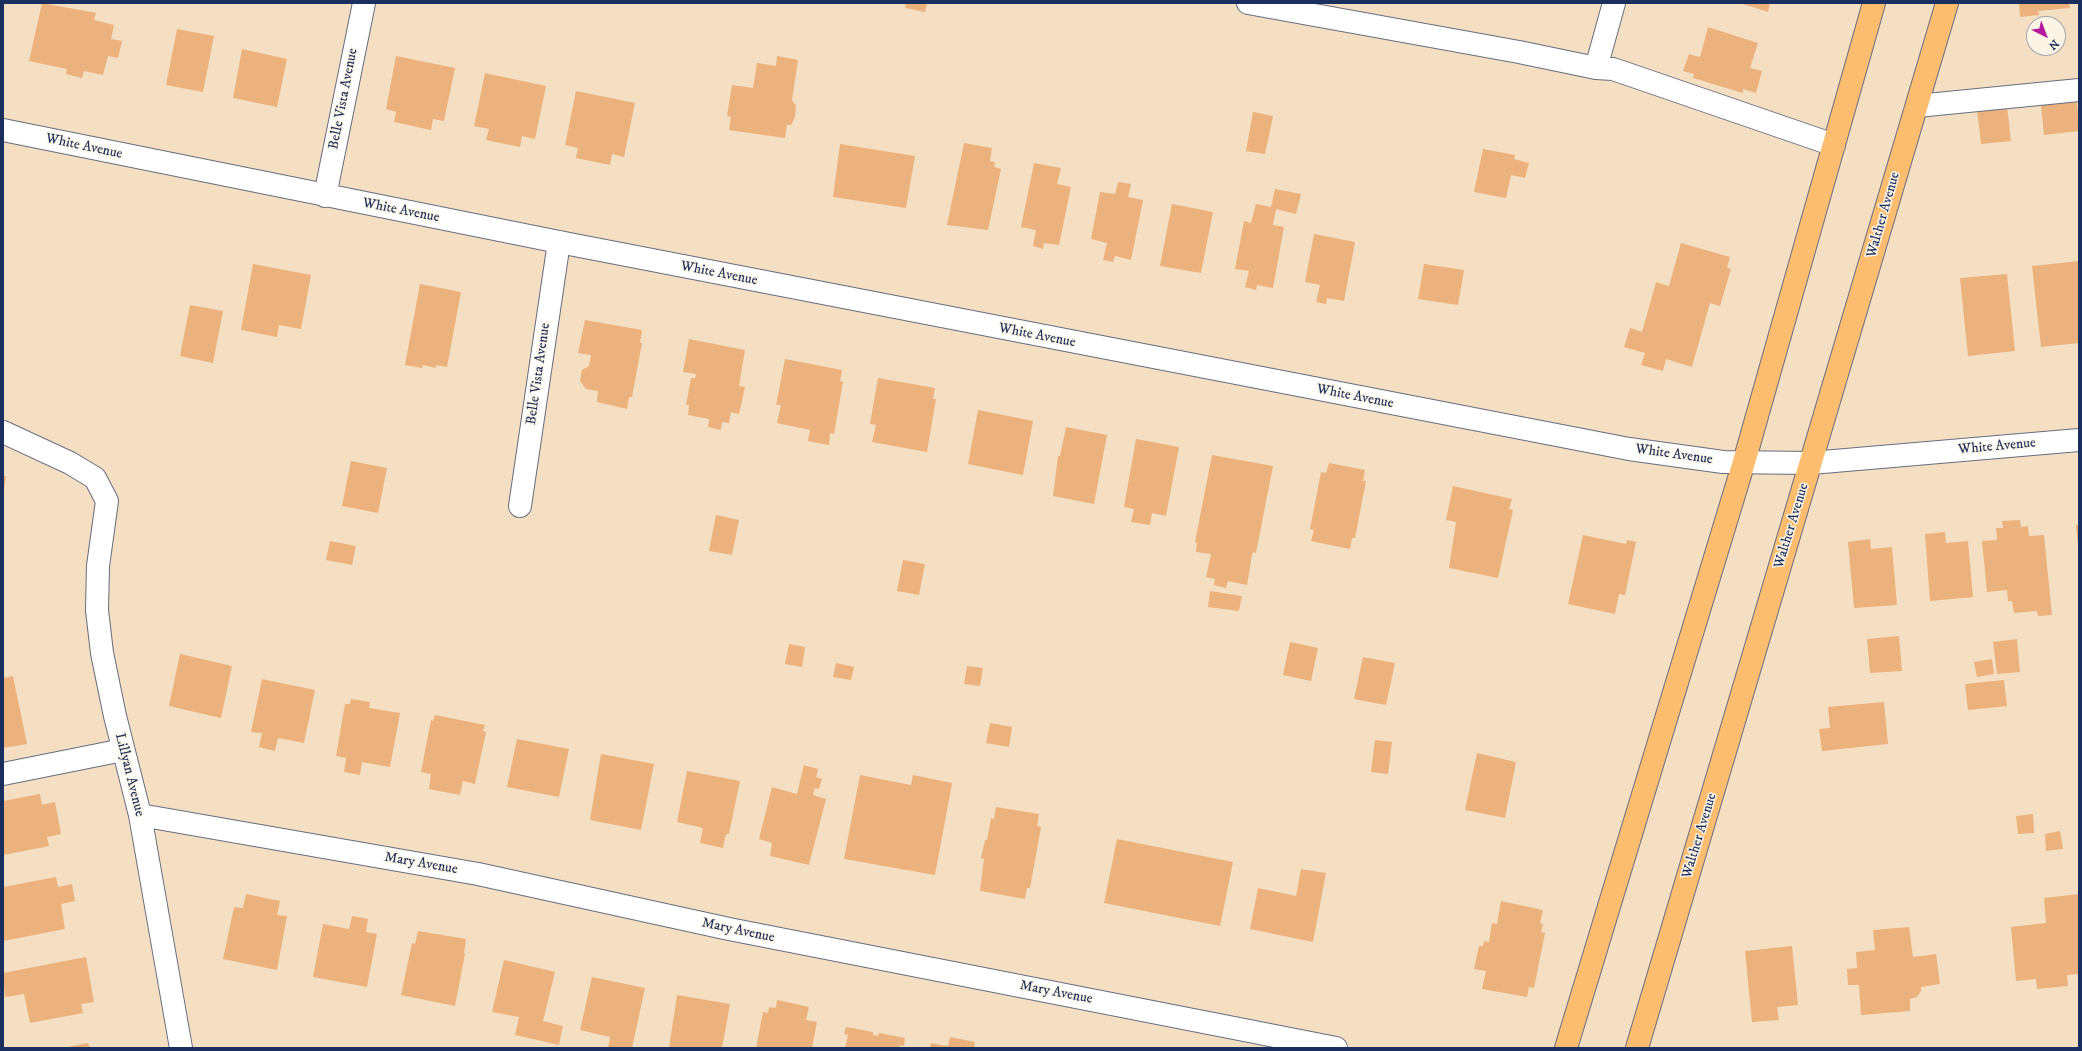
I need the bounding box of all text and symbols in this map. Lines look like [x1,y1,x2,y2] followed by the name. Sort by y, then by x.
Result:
[2026,16,2066,56] north arrow
[2045,36,2061,52] text: N
[326,47,362,151] street label: Belle Vista Avenue
[44,131,124,163] street label: White Avenue
[1864,170,1904,260] street label: Walther Avenue
[361,195,441,227] street label: White Avenue
[679,258,759,290] street label: White Avenue
[997,320,1077,352] street label: White Avenue
[524,322,554,426] street label: Belle Vista Avenue
[1315,381,1395,413] street label: White Avenue
[1958,435,2036,459] street label: White Avenue
[1634,441,1714,469] street label: White Avenue
[1771,481,1813,571] street label: Walther Avenue
[111,732,147,818] street label: Lillyan Avenue
[1679,791,1721,881] street label: Walther Avenue
[383,849,459,879] street label: Mary Avenue
[700,915,776,947] street label: Mary Avenue
[1018,978,1094,1008] street label: Mary Avenue

